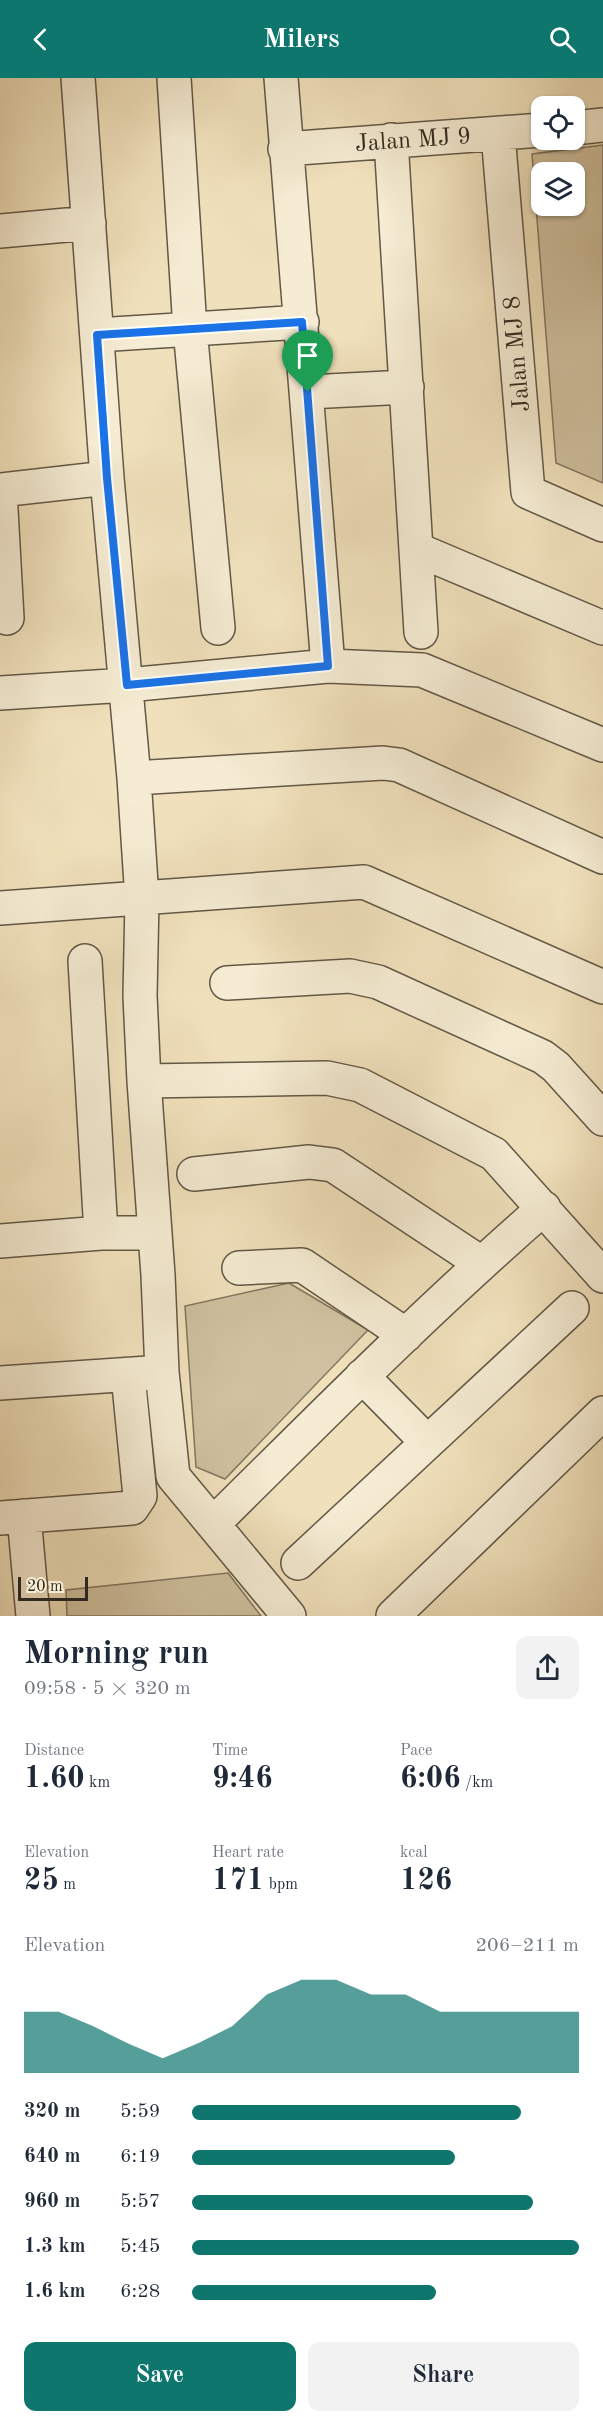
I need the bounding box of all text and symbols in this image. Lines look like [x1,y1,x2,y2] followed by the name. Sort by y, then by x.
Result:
[24,23,57,56] icon: back
[546,23,579,56] icon: search
[263,26,340,53] text: Milers
[531,96,585,216] map controls
[531,96,585,150] button: locate
[354,125,472,157] street label: Jalan MJ 9
[531,162,585,216] button: layers
[501,295,535,413] street label: Jalan MJ 8
[282,330,333,392] pin
[291,339,324,372] icon: arrive
[18,1574,88,1602] scale bar
[27,1579,63,1595] text: 20 m
[516,1636,579,1699] button: share
[24,1638,209,1671] text: Morning run
[24,1679,191,1699] text: 09:58 · 5 × 320 m
[24,1743,84,1759] text: Distance
[212,1743,248,1759] text: Time
[400,1743,432,1759] text: Pace
[24,1764,85,1794] text: 1.60
[212,1764,273,1794] text: 9:46
[400,1764,461,1794] text: 6:06
[85,1775,110,1791] text: km
[461,1775,493,1791] text: /km
[24,1845,89,1861] text: Elevation
[212,1845,284,1861] text: Heart rate
[400,1845,428,1861] text: kcal
[24,1866,59,1896] text: 25
[212,1866,264,1896] text: 171
[400,1866,452,1896] text: 126
[59,1877,76,1893] text: m
[264,1877,298,1893] text: bpm
[24,1936,105,1956] text: Elevation
[476,1936,579,1956] text: 206–211 m
[24,2102,80,2122] text: 320 m
[120,2102,160,2122] text: 5:59
[24,2147,80,2167] text: 640 m
[120,2147,160,2167] text: 6:19
[24,2192,80,2212] text: 960 m
[120,2192,160,2212] text: 5:57
[24,2237,86,2257] text: 1.3 km
[120,2237,160,2257] text: 5:45
[24,2282,86,2302] text: 1.6 km
[120,2282,160,2302] text: 6:28
[24,2342,296,2411] button: Save
[308,2342,579,2411] button: Share

